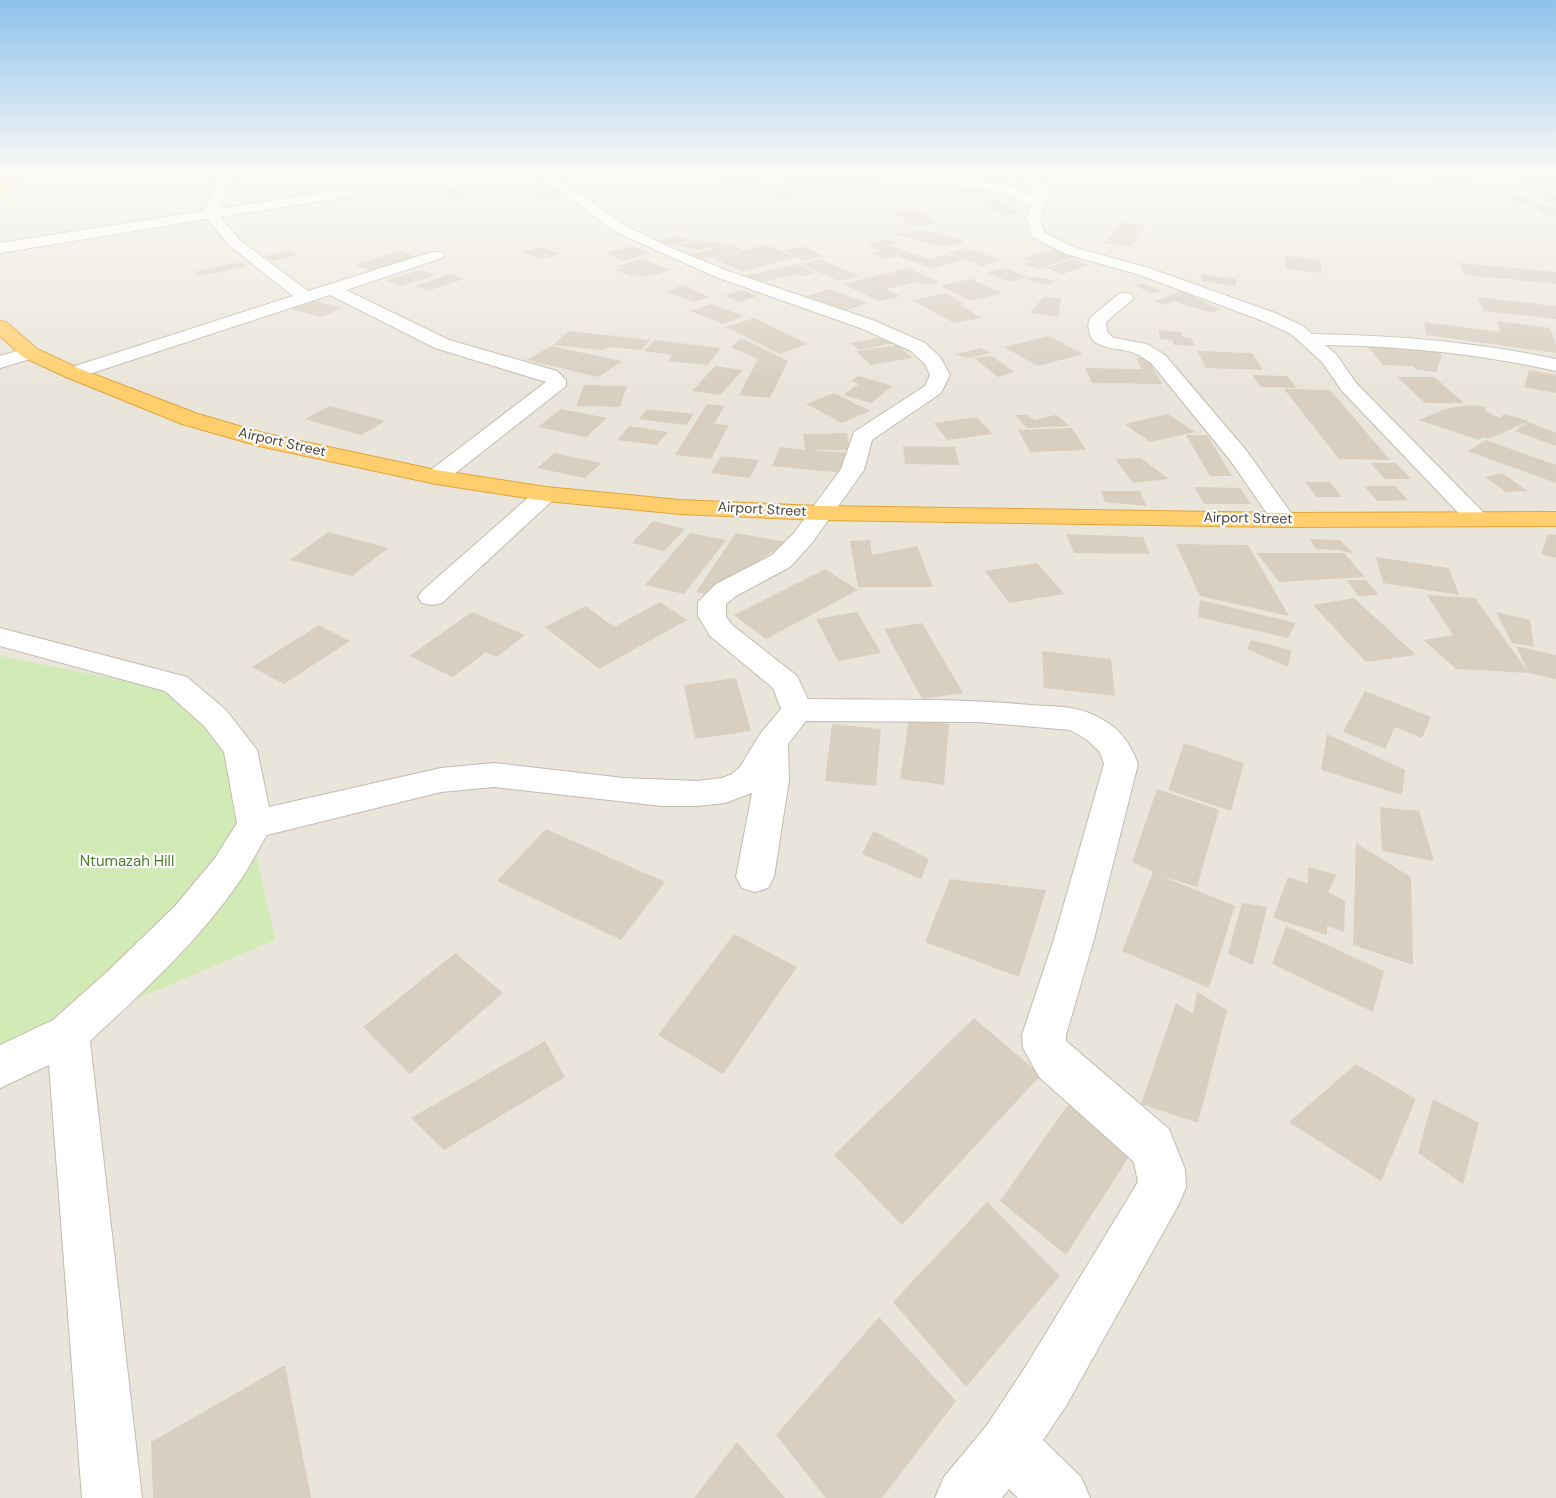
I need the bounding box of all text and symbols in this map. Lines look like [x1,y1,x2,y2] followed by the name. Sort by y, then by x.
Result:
[237,425,327,461] street label: Airport Street
[717,499,807,521] street label: Airport Street
[1203,510,1293,528] street label: Airport Street
[80,853,174,871] park label: Ntumazah Hill

